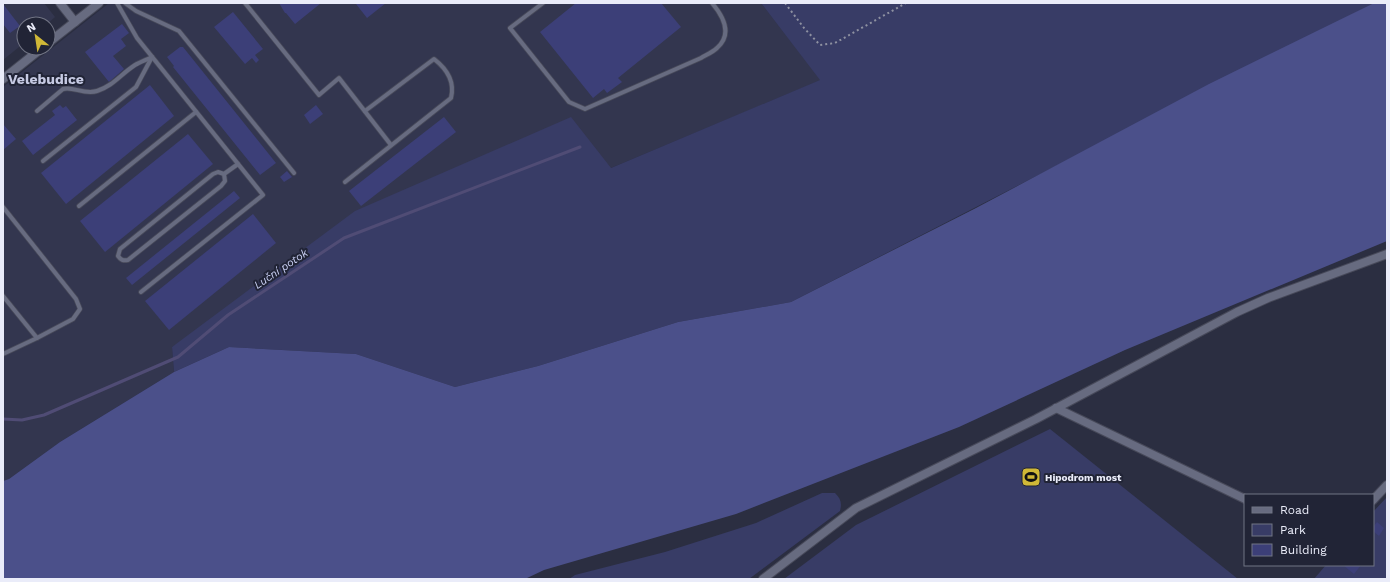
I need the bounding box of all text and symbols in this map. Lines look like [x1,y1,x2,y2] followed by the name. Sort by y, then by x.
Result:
[16,16,56,56] north arrow
[24,20,38,35] text: N
[8,71,84,87] district label: Velebudice
[252,246,311,292] water label: Luční potok
[1020,466,1042,488] sports icon: Hipodrom most
[1045,472,1122,483] place label: Hipodrom most
[1244,494,1374,566] legend
[1280,503,1309,517] text: Road
[1280,523,1306,537] text: Park
[1280,543,1327,557] text: Building

